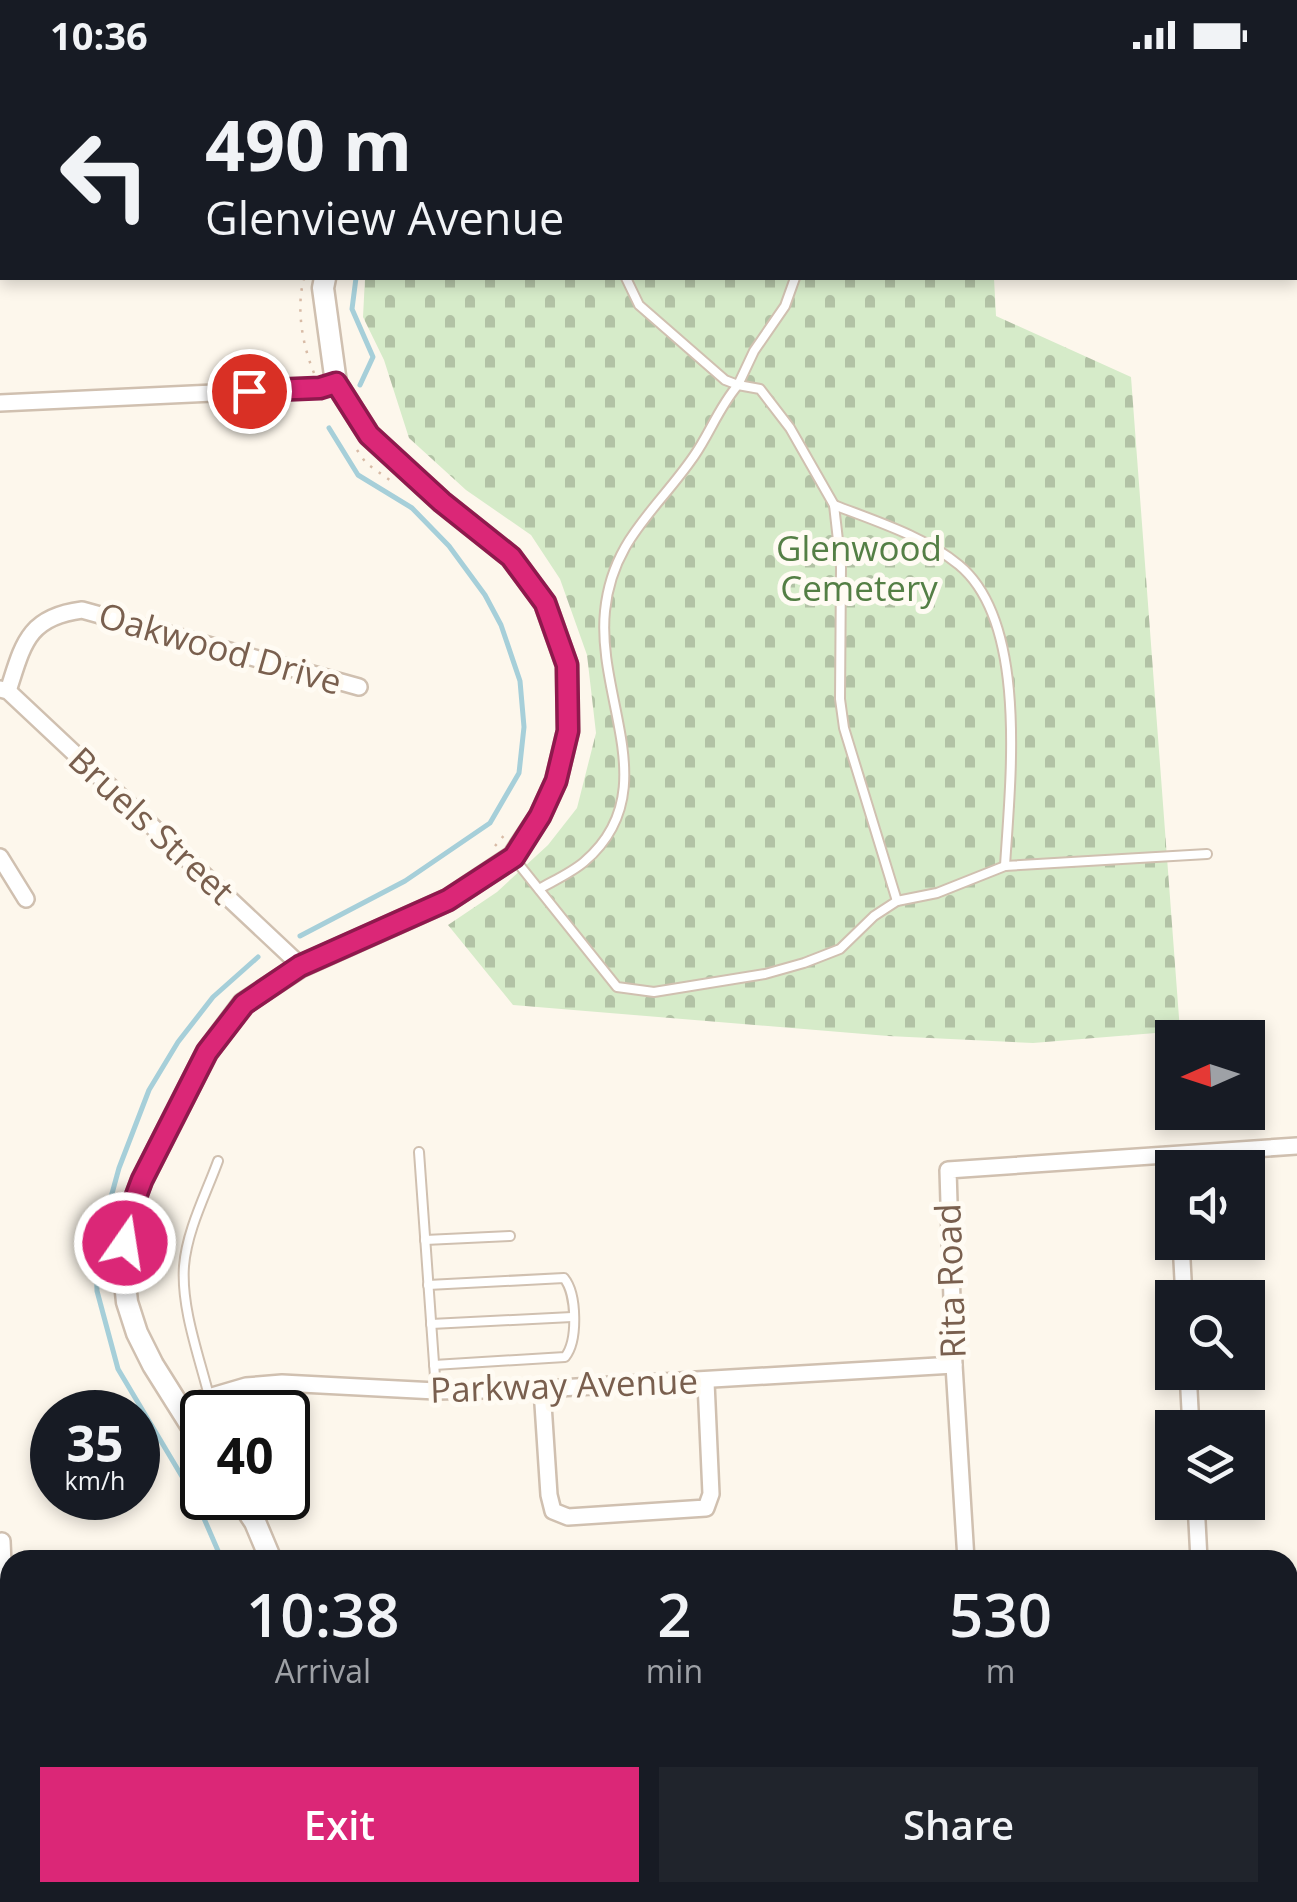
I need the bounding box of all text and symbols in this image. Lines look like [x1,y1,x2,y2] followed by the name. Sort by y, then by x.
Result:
[50,9,148,61] text: 10:36
[205,96,412,192] text: 490 m
[40,110,170,240] icon: left
[205,187,564,248] text: Glenview Avenue
[207,349,292,434] pin
[222,364,277,419] icon: arrive
[776,524,942,611] park label: Glenwood Cemetery
[94,590,347,705] street label: Oakwood Drive
[59,736,245,914] street label: Bruels Street
[1155,1020,1265,1130] north arrow
[1155,1020,1265,1520] map controls
[1155,1150,1265,1260] button: sound
[73,1191,177,1295] position arrow
[923,1203,976,1359] street label: Rita Road
[1155,1280,1265,1390] button: search
[429,1356,699,1413] street label: Parkway Avenue
[180,1390,310,1520] speed limit sign: 40
[66,1409,124,1477] text: 35
[1155,1410,1265,1520] button: layers
[65,1463,125,1497] text: km/h
[246,1573,400,1655] text: 10:38
[657,1573,692,1655] text: 2
[949,1573,1052,1655] text: 530
[275,1649,371,1692] text: Arrival
[646,1649,703,1692] text: min
[986,1649,1015,1692] text: m
[40,1767,639,1882] button: Exit
[659,1767,1258,1882] button: Share

